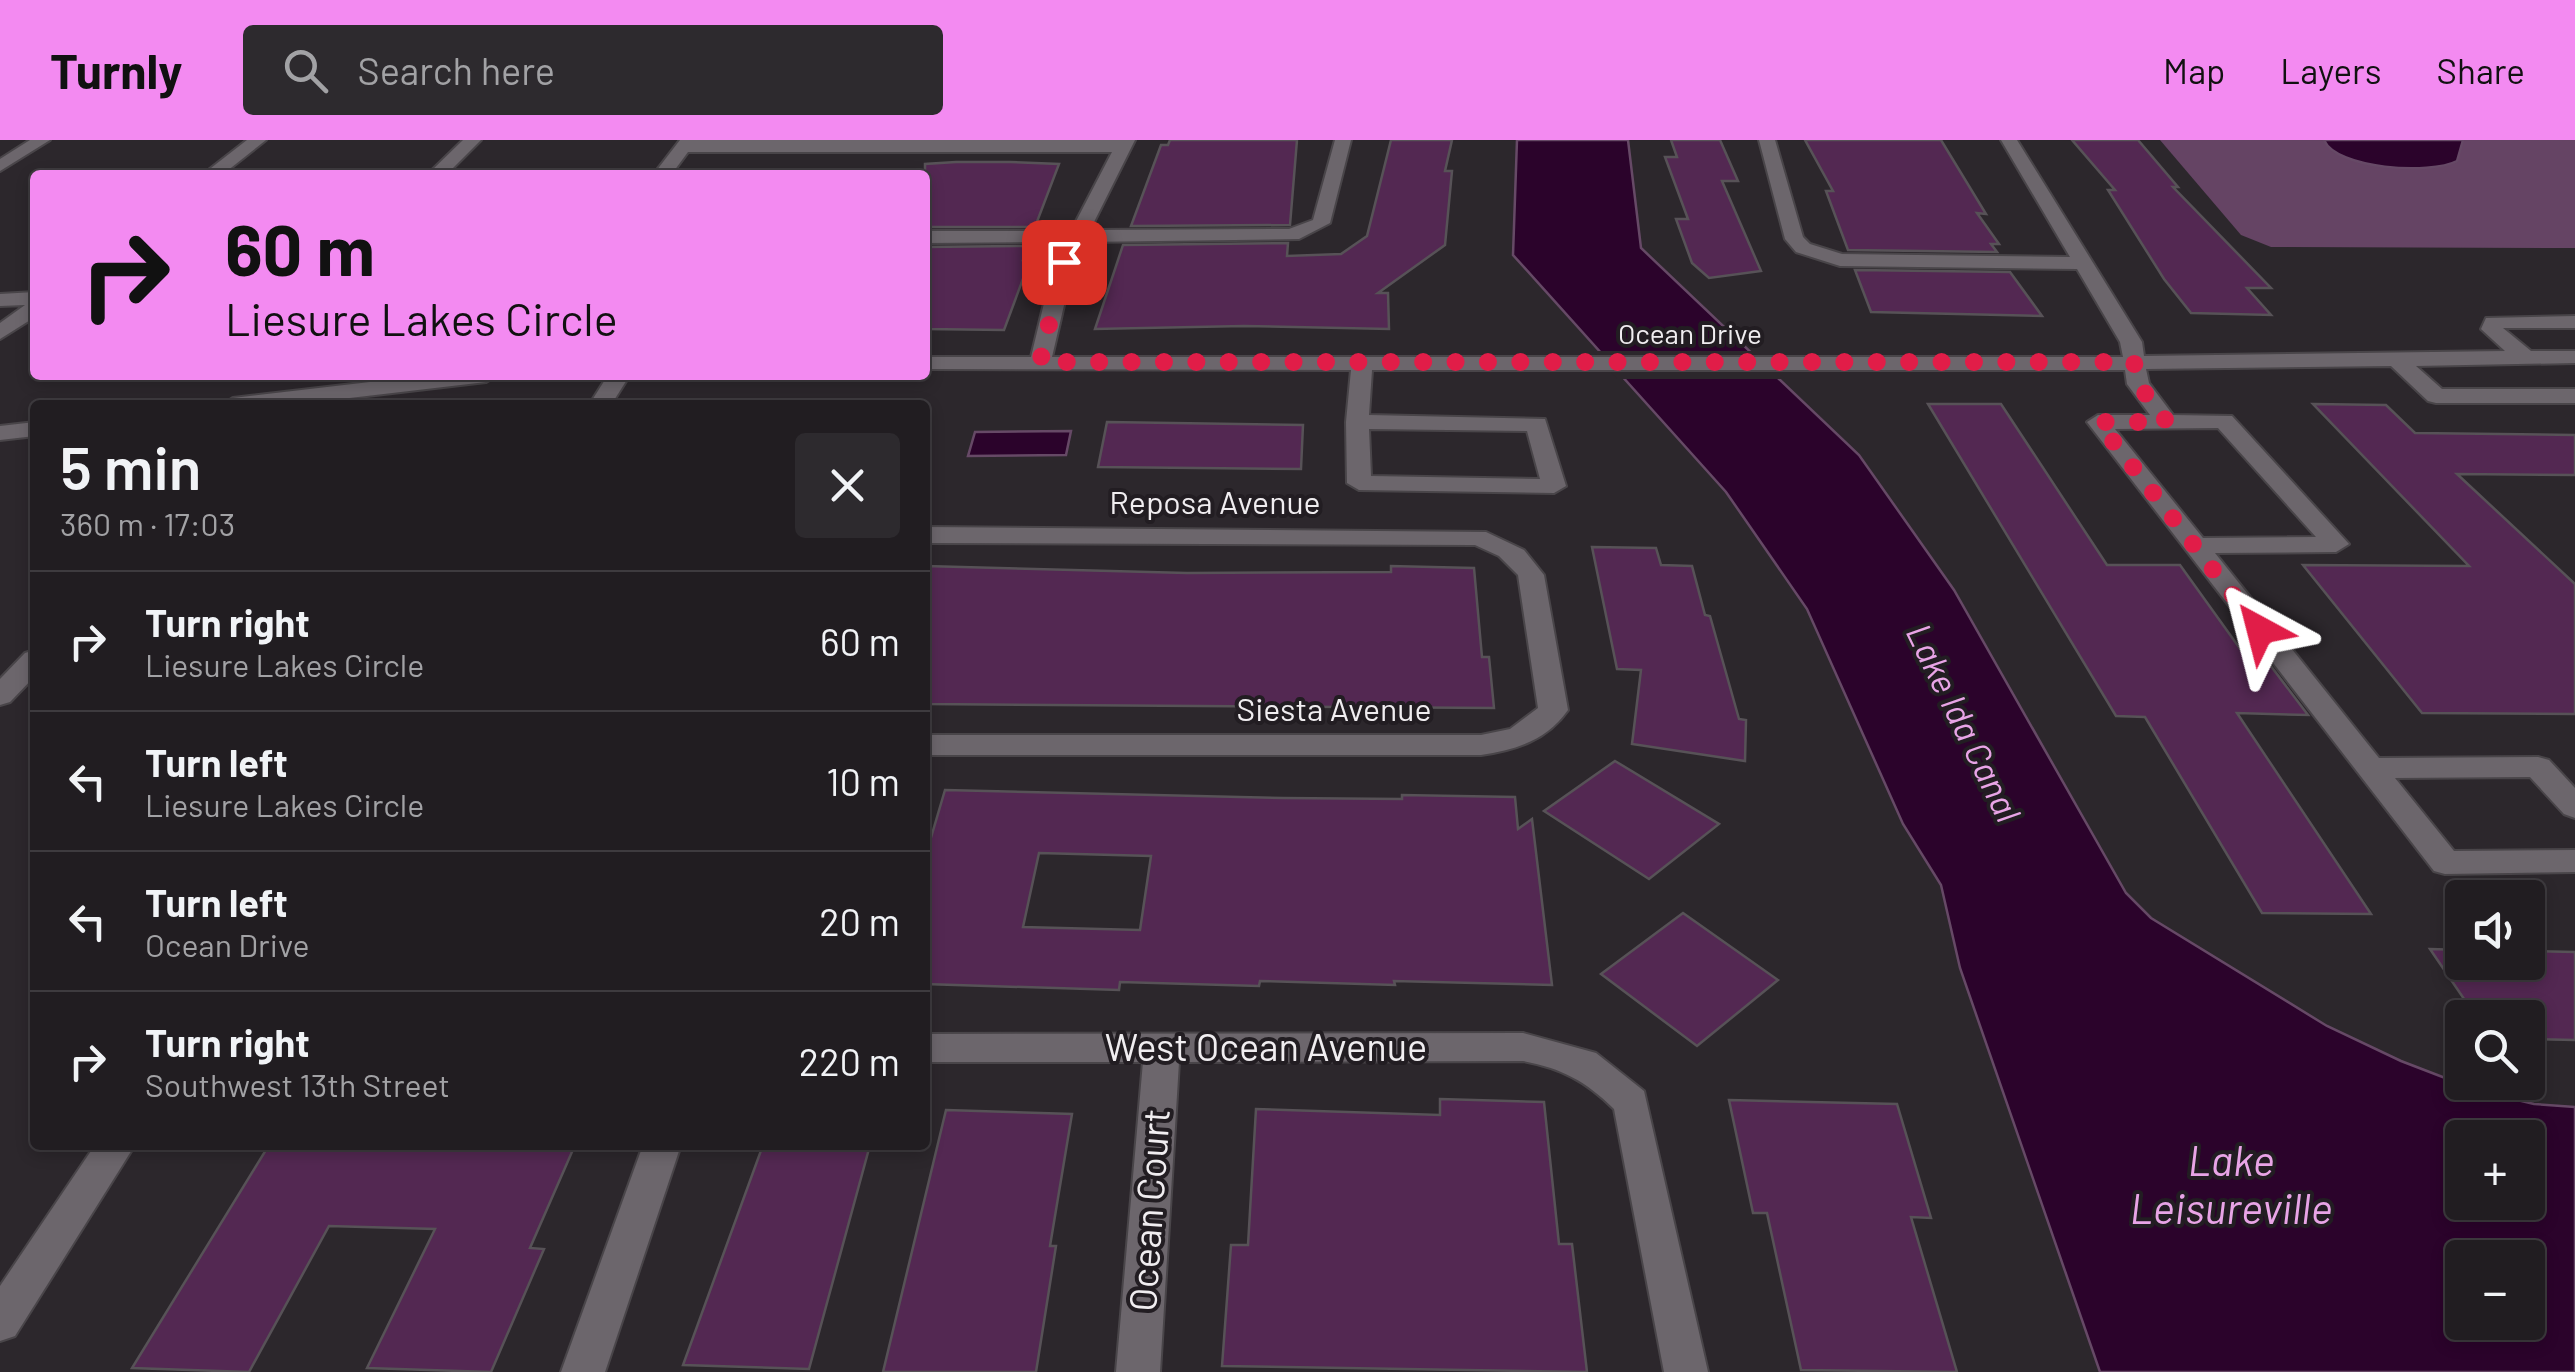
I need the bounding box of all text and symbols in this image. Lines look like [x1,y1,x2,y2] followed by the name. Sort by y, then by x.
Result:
[243,25,943,115] search box
[50,41,183,99] text: Turnly
[278,43,333,98] icon: search
[358,47,555,93] text: Search here
[2163,49,2225,91] text: Map
[2280,49,2382,91] text: Layers
[2437,49,2525,91] text: Share
[225,206,375,290] text: 60 m
[60,210,190,340] icon: right
[1022,220,1107,305] pin
[1037,235,1092,290] icon: arrive
[225,291,618,345] text: Liesure Lakes Circle
[1618,316,1762,350] street label: Ocean Drive
[60,430,201,502] text: 5 min
[795,433,900,538] button: close
[1109,482,1321,520] street label: Reposa Avenue
[60,504,235,542] text: 360 m · 17:03
[2208,578,2312,682] position arrow
[145,599,310,645] text: Turn right
[60,614,115,669] icon: right
[1899,616,2031,828] water label: Lake Ida Canal
[820,618,900,664] text: 60 m
[145,645,424,683] text: Liesure Lakes Circle
[1236,689,1432,727] street label: Siesta Avenue
[145,739,288,785] text: Turn left
[60,754,115,809] icon: left
[826,758,900,804] text: 10 m
[145,785,424,823] text: Liesure Lakes Circle
[145,879,288,925] text: Turn left
[2445,880,2545,1340] map controls
[2445,880,2545,980] button: sound
[60,894,115,949] icon: left
[819,898,900,944] text: 20 m
[145,925,310,963] text: Ocean Drive
[2445,1000,2545,1100] button: search
[145,1019,310,1065] text: Turn right
[1105,1023,1427,1069] street label: West Ocean Avenue
[60,1034,115,1089] icon: right
[799,1038,900,1084] text: 220 m
[145,1065,450,1103] text: Southwest 13th Street
[1118,1107,1178,1313] street label: Ocean Court
[2445,1120,2545,1220] button: +
[2130,1134,2332,1232] water label: Lake Leisureville
[2445,1240,2545,1340] button: −

